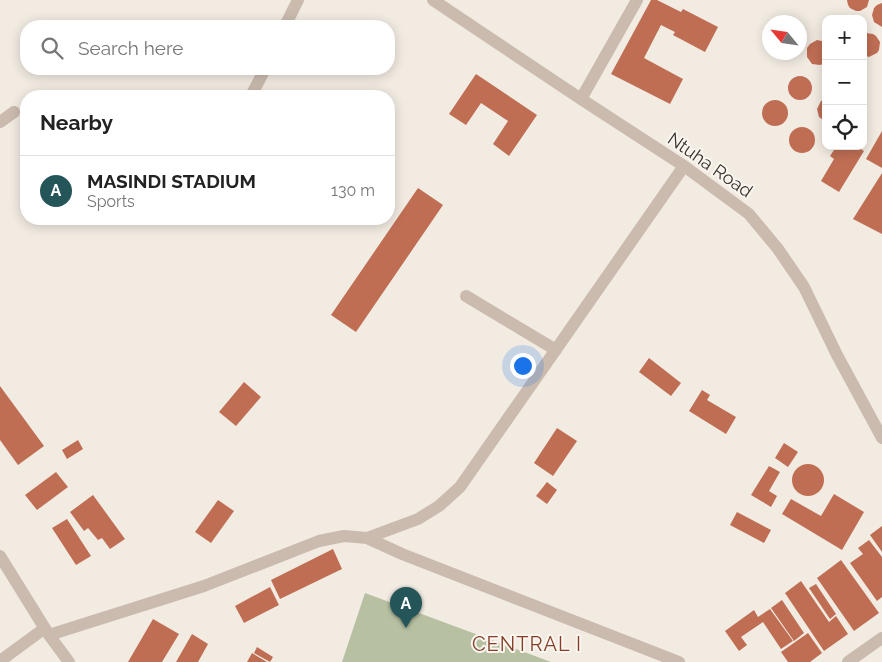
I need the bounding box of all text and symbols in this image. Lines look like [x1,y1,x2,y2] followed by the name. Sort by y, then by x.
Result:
[762,15,807,60] north arrow
[822,15,867,150] map controls
[822,15,867,60] button: +
[20,20,395,75] search box
[38,34,66,62] icon: search
[78,37,184,59] text: Search here
[822,60,867,105] button: −
[822,105,867,150] button: locate
[40,110,113,135] text: Nearby
[664,128,757,201] street label: Ntuha Road
[87,170,256,192] text: MASINDI STADIUM
[51,181,61,200] text: A
[331,181,375,200] text: 130 m
[87,192,135,211] text: Sports
[510,353,536,379] your location
[390,587,422,628] pin: A
[472,632,582,656] district label: CENTRAL I

